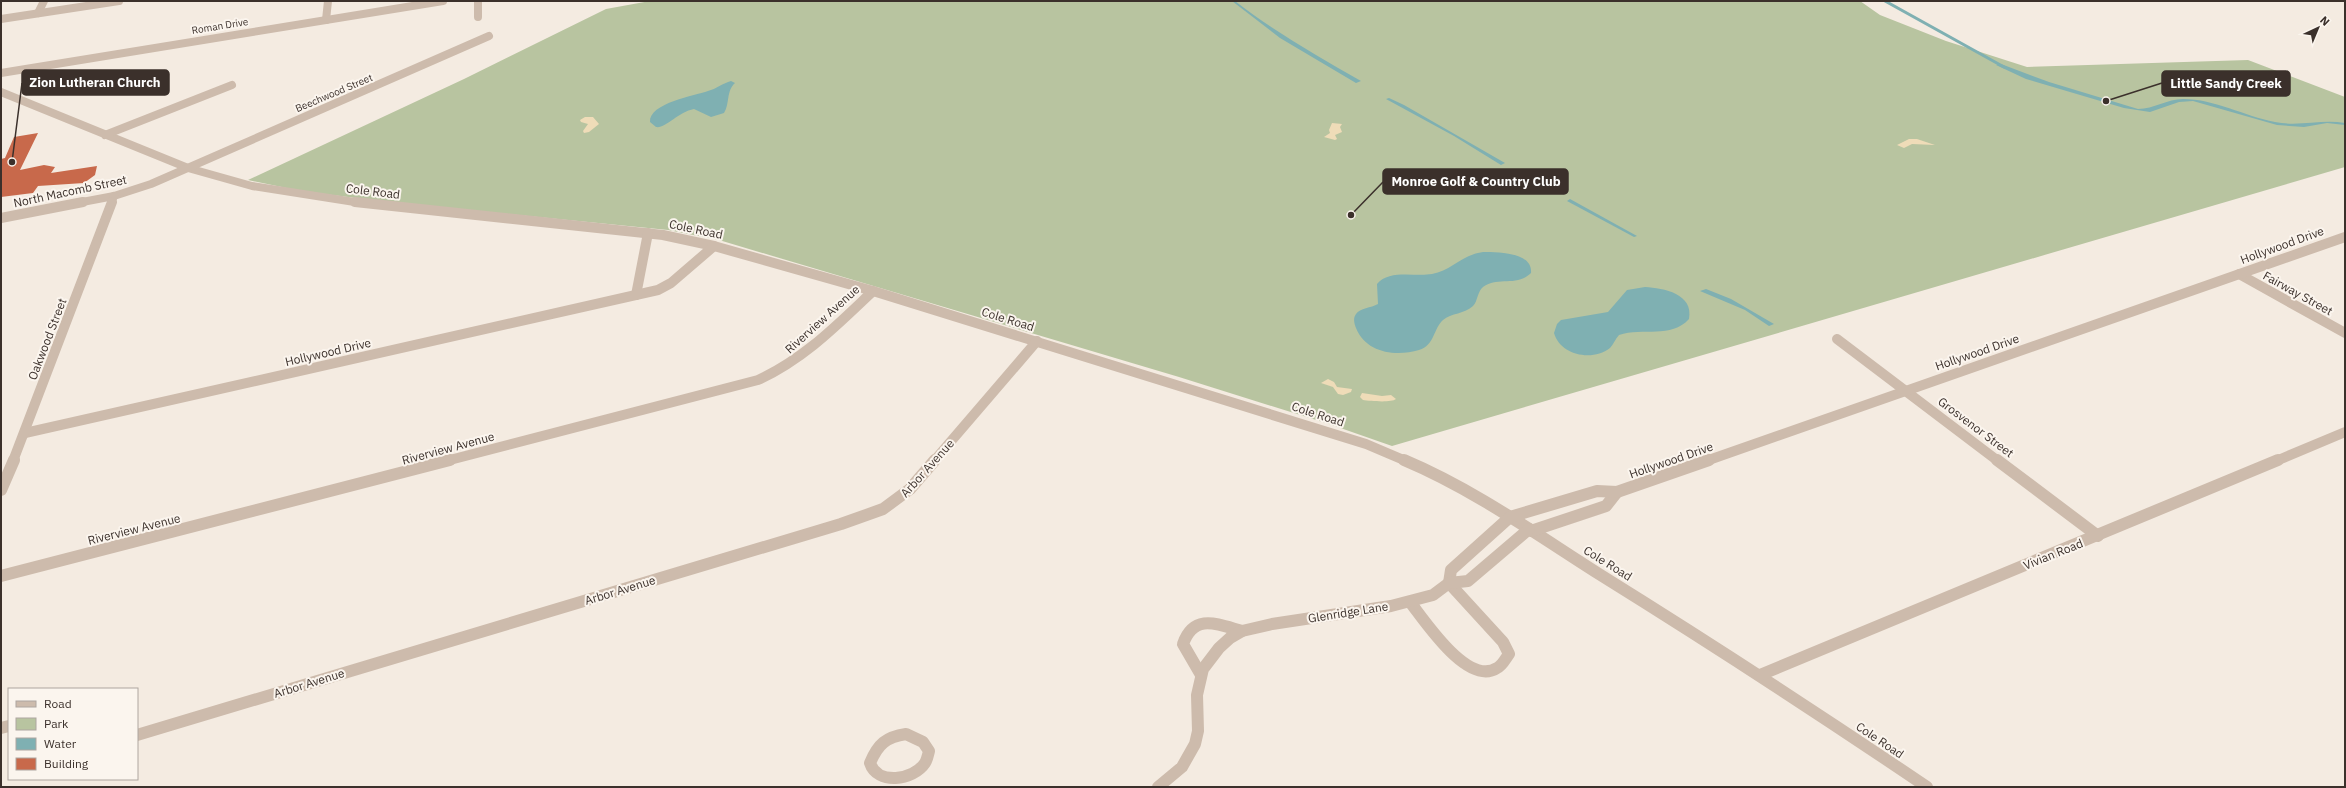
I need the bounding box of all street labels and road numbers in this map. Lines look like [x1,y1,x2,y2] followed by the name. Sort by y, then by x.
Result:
[191,15,250,37] street label: Roman Drive
[293,71,375,115] street label: Beechwood Street
[12,172,128,210] street label: North Macomb Street
[345,180,401,202] street label: Cole Road
[668,216,724,242] street label: Cole Road
[2238,223,2326,267] street label: Hollywood Drive
[2261,268,2335,318] street label: Fairway Street
[782,281,863,356] street label: Riverview Avenue
[24,296,70,382] street label: Oakwood Street
[980,304,1036,334] street label: Cole Road
[1933,330,2021,373] street label: Hollywood Drive
[284,335,373,369] street label: Hollywood Drive
[1935,394,2017,460] street label: Grosvenor Street
[1290,398,1346,430] street label: Cole Road
[400,428,496,468] street label: Riverview Avenue
[897,436,957,500] street label: Arbor Avenue
[1627,438,1715,481] street label: Hollywood Drive
[86,510,182,548] street label: Riverview Avenue
[2021,535,2085,573] street label: Vivian Road
[1581,542,1635,584] street label: Cole Road
[583,572,658,608] street label: Arbor Avenue
[1307,598,1390,626] street label: Glenridge Lane
[272,665,347,701] street label: Arbor Avenue
[1853,719,1907,761] street label: Cole Road

